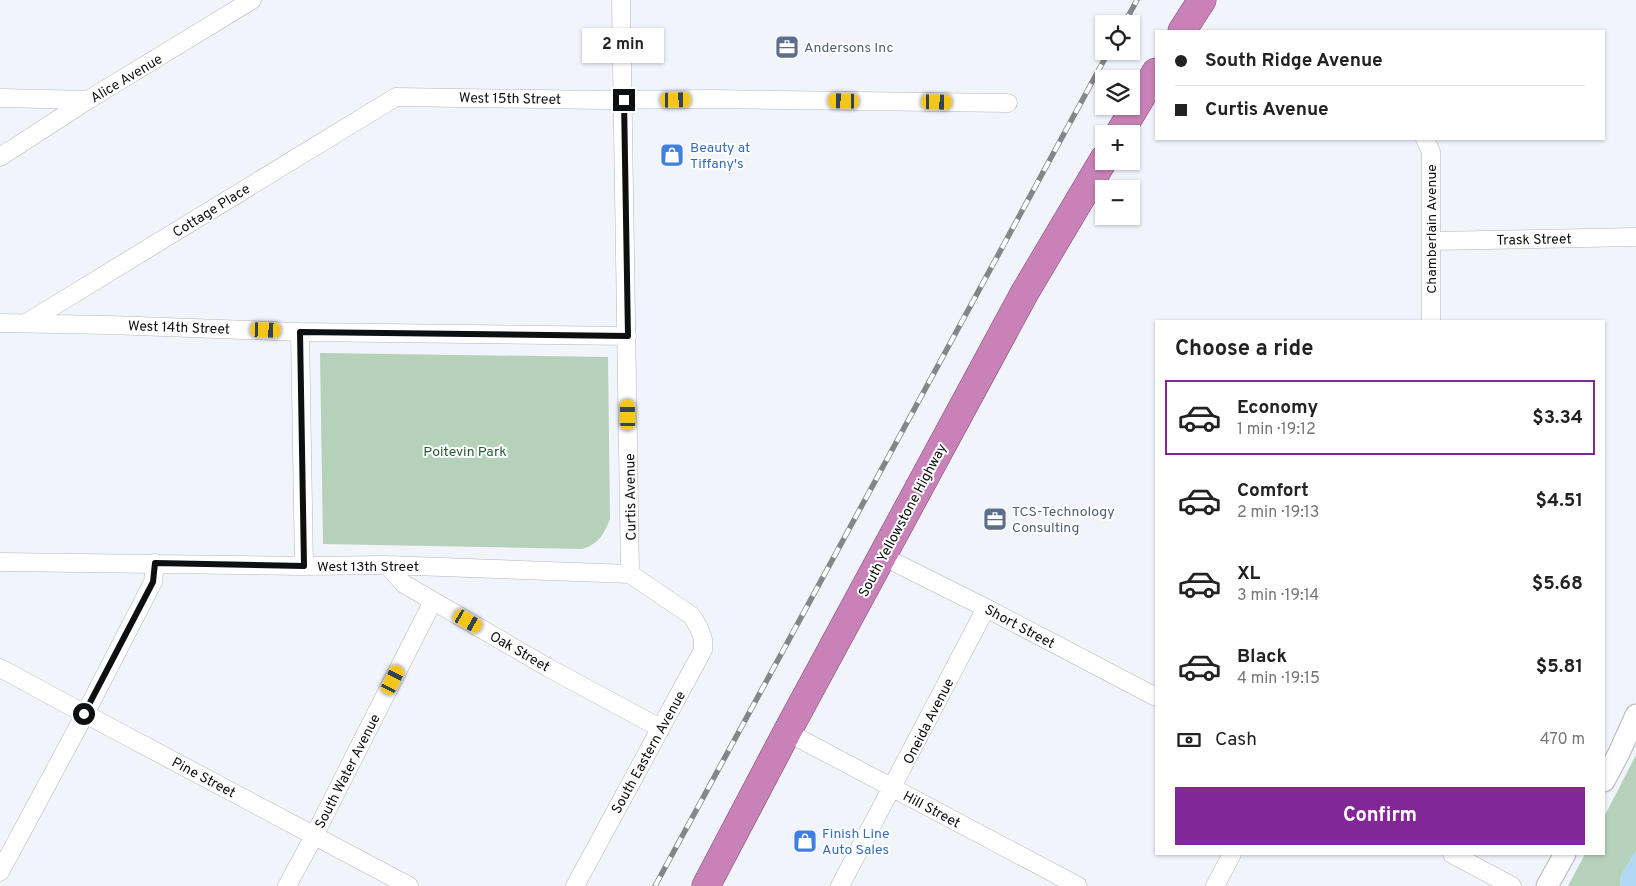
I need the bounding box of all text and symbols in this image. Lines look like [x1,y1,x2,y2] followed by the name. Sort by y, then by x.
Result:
[1095,15,1140,225] map controls
[1095,15,1140,60] button: locate
[583,28,665,62] callout: 2 min
[774,34,800,60] office icon: Andersons Inc
[602,35,644,55] text: 2 min
[804,40,893,57] place label: Andersons Inc
[1205,49,1383,73] text: South Ridge Avenue
[88,51,166,107] street label: Alice Avenue
[1095,70,1140,115] button: layers
[613,89,635,111] route end
[459,90,561,109] street label: West 15th Street
[660,92,691,108] car
[828,93,859,109] car
[921,94,952,110] car
[1205,98,1329,122] text: Curtis Avenue
[1095,125,1140,170] button: +
[690,140,750,173] place label: Beauty at Tiffany's
[659,142,685,168] shop icon: Beauty at Tiffany's
[1424,164,1441,294] street label: Chamberlain Avenue
[1095,180,1140,225] button: −
[170,181,254,242] street label: Cottage Place
[1496,231,1572,250] street label: Trask Street
[128,318,230,339] street label: West 14th Street
[250,322,281,338] car
[1175,336,1313,363] text: Choose a ride
[1177,395,1222,440] icon: car
[1237,396,1318,420] text: Economy
[620,400,635,430] car
[1532,406,1583,430] text: $3.34
[1237,420,1316,440] text: 1 min · 19:12
[856,441,951,600] street label: South Yellowstone Highway
[423,444,507,461] park label: Poitevin Park
[622,453,641,541] street label: Curtis Avenue
[1177,478,1222,523] icon: car
[1237,479,1309,503] text: Comfort
[1536,489,1583,513] text: $4.51
[1237,503,1319,523] text: 2 min · 19:13
[1012,504,1115,537] place label: TCS-Technology Consulting
[982,506,1008,532] office icon: TCS-Technology Consulting
[317,559,419,576] street label: West 13th Street
[1177,561,1222,606] icon: car
[1237,562,1260,586] text: XL
[1532,572,1583,596] text: $5.68
[1237,586,1319,606] text: 3 min · 19:14
[981,602,1057,653] street label: Short Street
[451,607,484,635] car
[486,628,552,676] street label: Oak Street
[1177,644,1222,689] icon: car
[1237,645,1287,669] text: Black
[1536,655,1583,679] text: $5.81
[379,663,406,697] car
[1237,669,1320,689] text: 4 min · 19:15
[900,676,958,768] street label: Oneida Avenue
[608,688,690,817] street label: South Eastern Avenue
[73,703,95,725] route start
[312,712,385,832] street label: South Water Avenue
[1175,726,1203,754] icon: cash
[1215,728,1257,752] text: Cash
[1540,730,1585,750] text: 470 m
[168,754,238,802] street label: Pine Street
[1175,787,1585,845] button: Confirm
[900,788,963,833] street label: Hill Street
[822,826,890,859] place label: Finish Line Auto Sales
[792,828,818,854] shop icon: Finish Line Auto Sales

